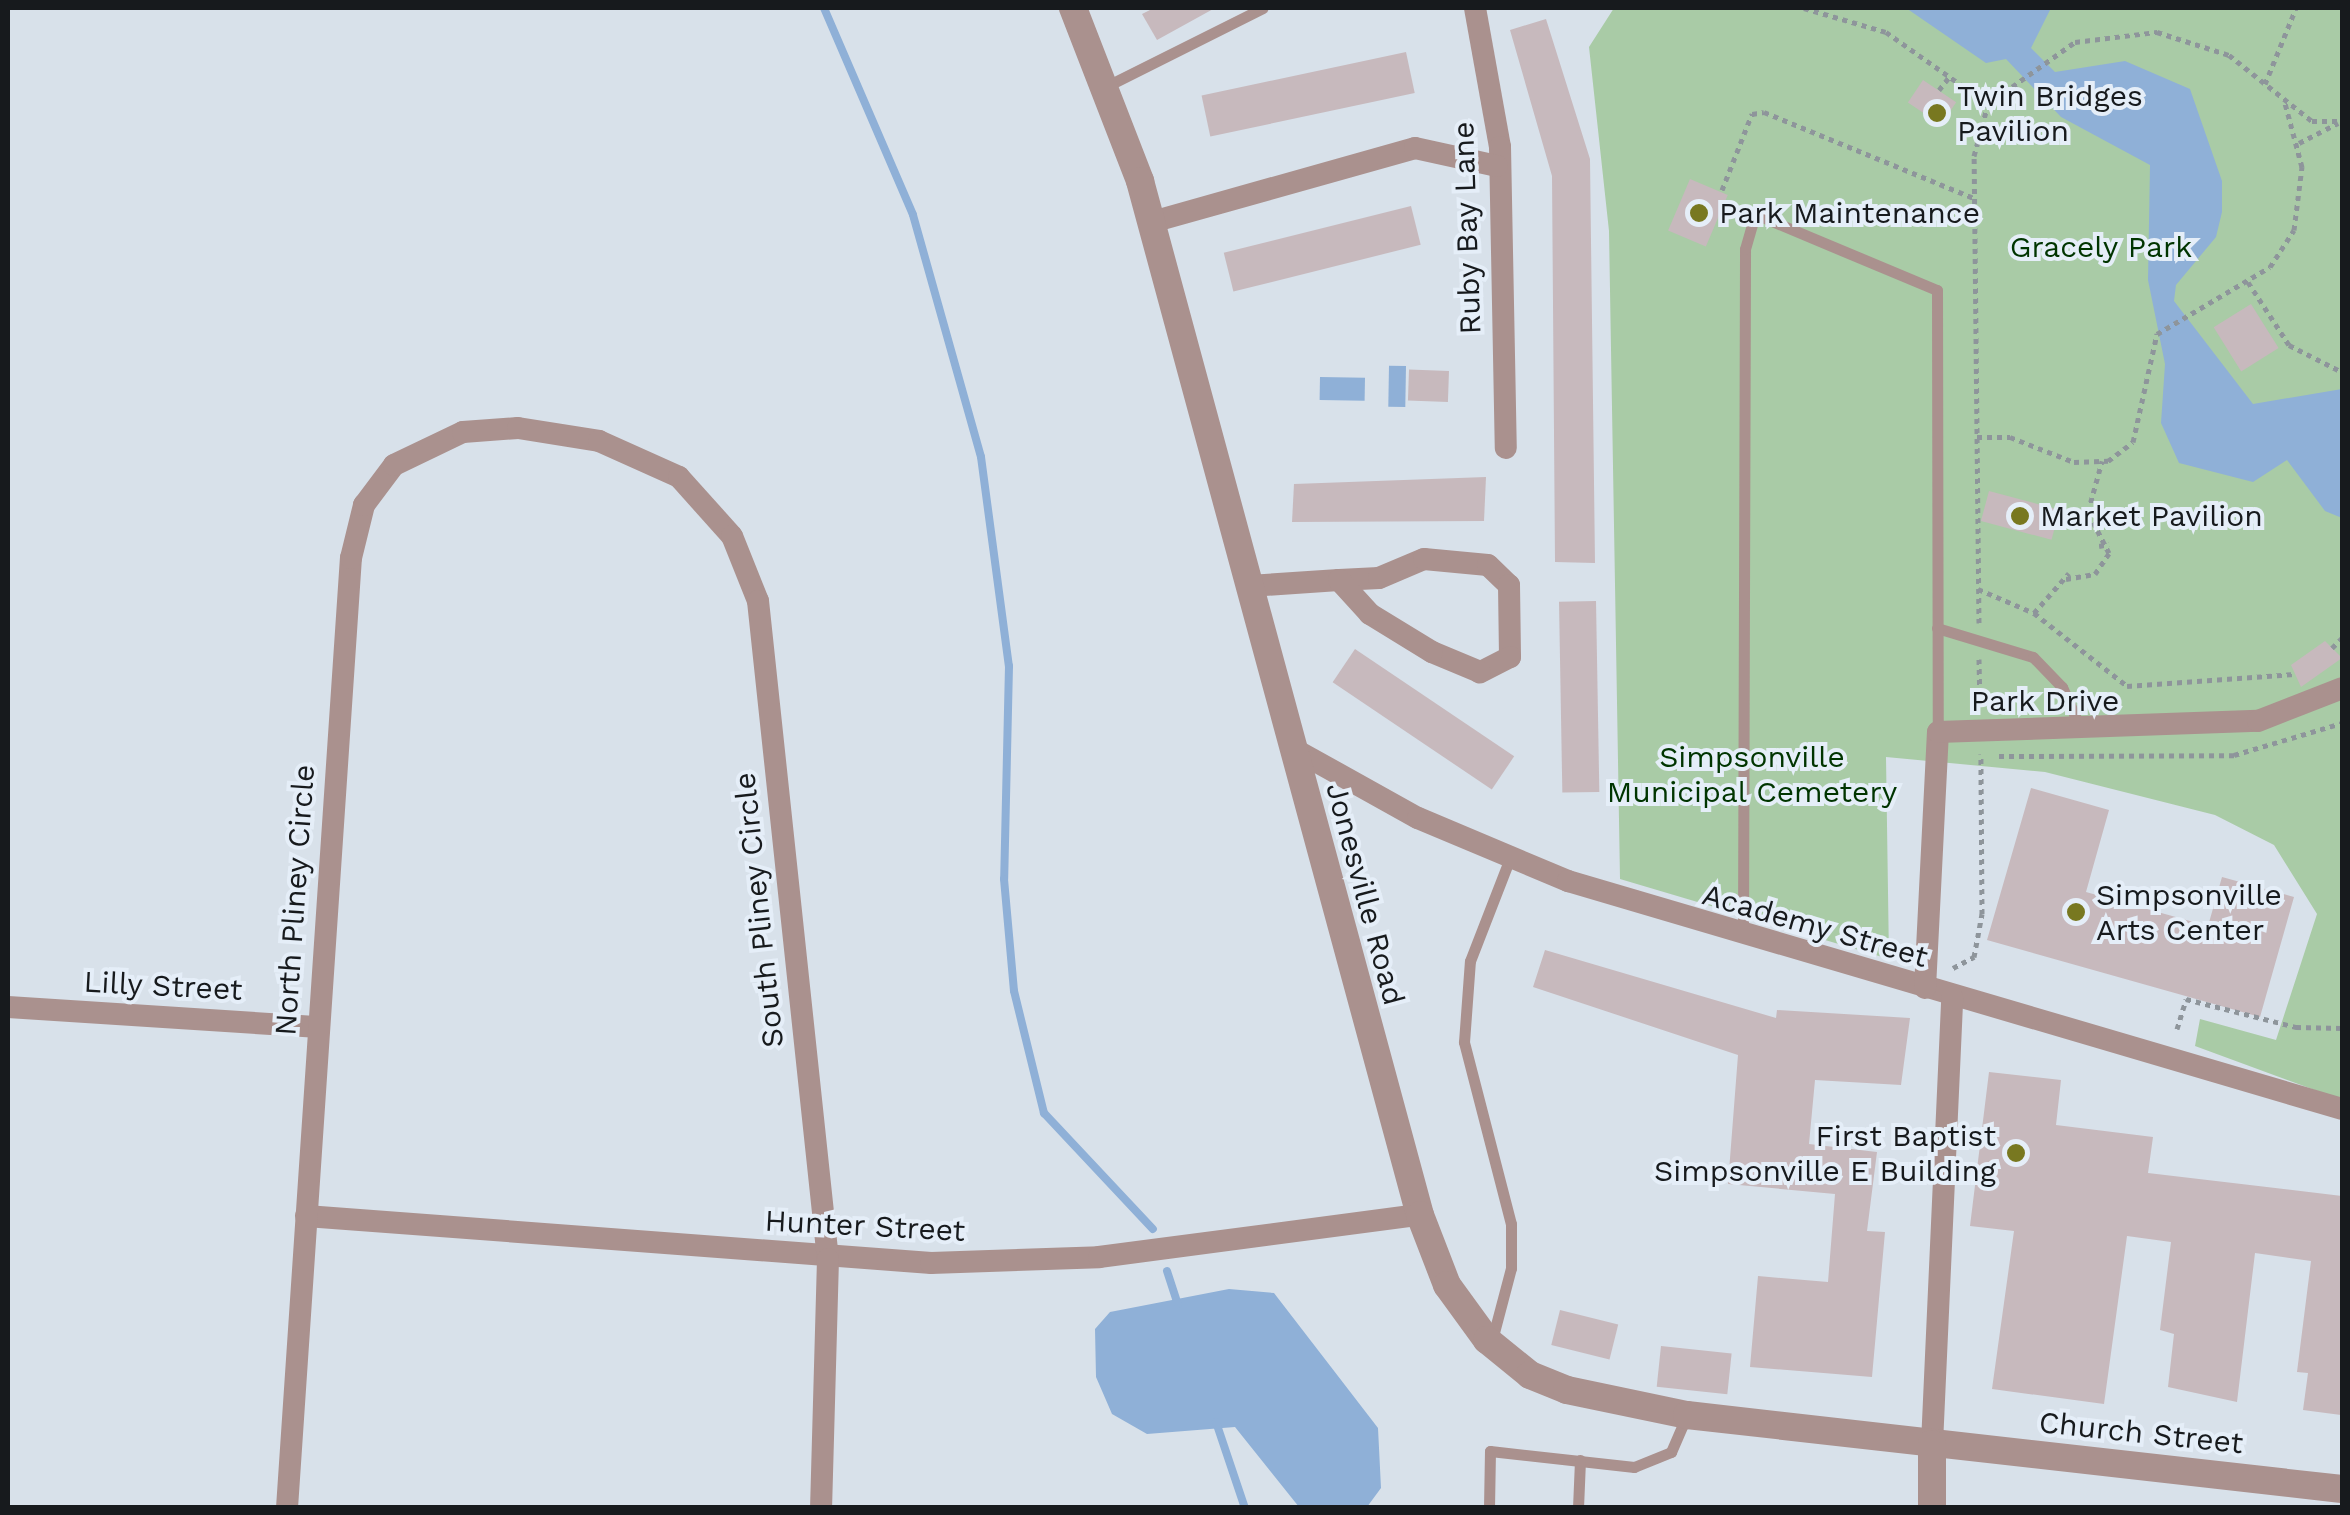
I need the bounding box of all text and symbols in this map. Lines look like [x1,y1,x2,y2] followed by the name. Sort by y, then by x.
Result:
[1957,78,2143,148] place label: Twin Bridges Pavilion
[1926,102,1948,124] marker: Twin Bridges Pavilion
[1445,120,1489,336] street label: Ruby Bay Lane
[1719,195,1981,231] place label: Park Maintenance
[1688,202,1710,224] marker: Park Maintenance
[2009,229,2193,265] park label: Gracely Park
[2040,498,2263,534] place label: Market Pavilion
[2009,505,2031,527] marker: Market Pavilion
[1970,683,2120,719] street label: Park Drive
[1606,739,1898,810] park label: Simpsonville Municipal Cemetery
[268,763,322,1037] street label: North Pliney Circle
[727,770,791,1050] street label: South Pliney Circle
[1318,779,1412,1009] street label: Jonesville Road
[1698,877,1932,975] street label: Academy Street
[2096,877,2282,948] place label: Simpsonville Arts Center
[2065,901,2087,923] marker: Simpsonville Arts Center
[82,964,244,1008] street label: Lilly Street
[1654,1118,1996,1188] place label: First Baptist Simpsonville E Building
[2005,1142,2027,1164] marker: First Baptist Simpsonville E Building
[764,1203,966,1249] street label: Hunter Street
[2037,1404,2245,1462] street label: Church Street

